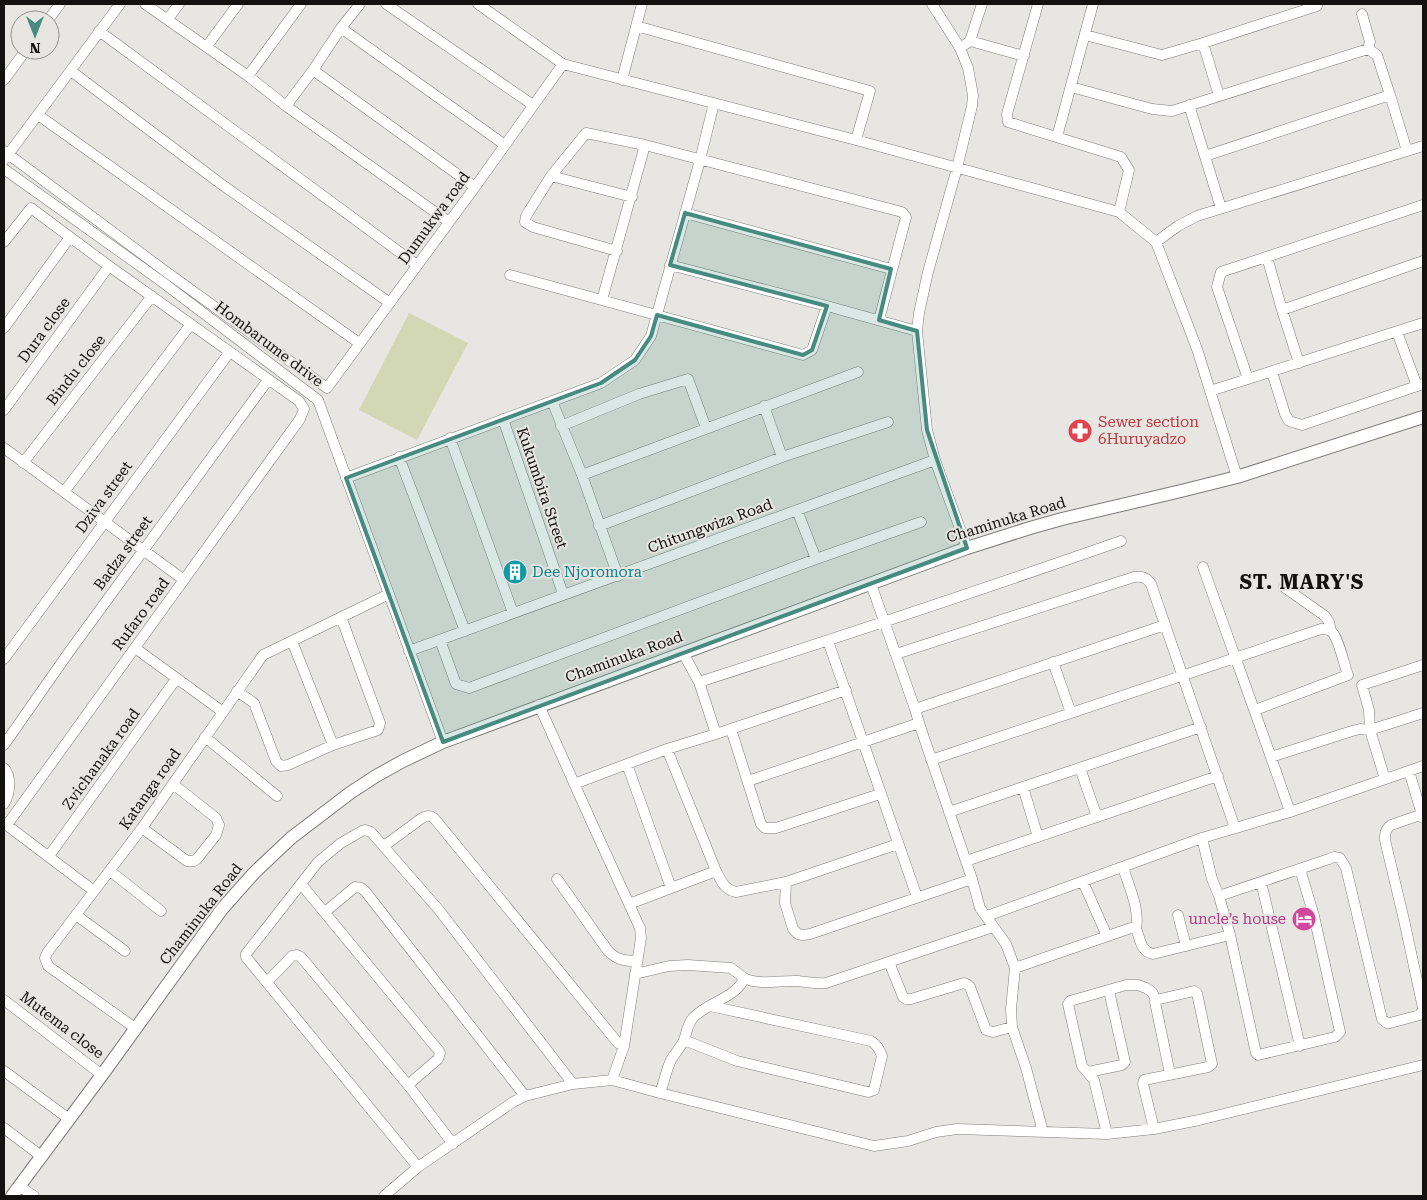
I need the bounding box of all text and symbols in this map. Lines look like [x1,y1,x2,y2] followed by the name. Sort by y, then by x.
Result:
[10,10,60,60] north arrow
[29,40,40,56] text: N
[394,168,474,268] street label: Dumukwa road
[14,294,74,366] street label: Dura close
[211,297,327,391] street label: Hombarume drive
[43,331,109,409] street label: Bindu close
[1098,413,1199,448] place label: Sewer section 6Huruyadzo
[1067,418,1093,444] pharmacy icon: Sewer section 6Huruyadzo
[513,425,571,552] street label: Kukumbira Street
[72,457,136,537] street label: Dziva street
[944,493,1068,547] street label: Chaminuka Road
[645,495,775,557] street label: Chitungwiza Road
[90,512,156,594] street label: Badza street
[502,559,528,585] building icon: Dee Njoromora
[532,563,642,581] place label: Dee Njoromora
[1240,570,1364,594] district label: ST. MARY'S
[109,574,173,654] street label: Rufaro road
[563,627,686,687] street label: Chaminuka Road
[58,705,144,813] street label: Zvichanaka road
[115,745,185,833] street label: Katanga road
[156,859,246,968] street label: Chaminuka Road
[1291,906,1317,932] hotel icon: uncle’s house
[1189,910,1286,928] place label: uncle’s house
[16,988,108,1062] street label: Mutema close

